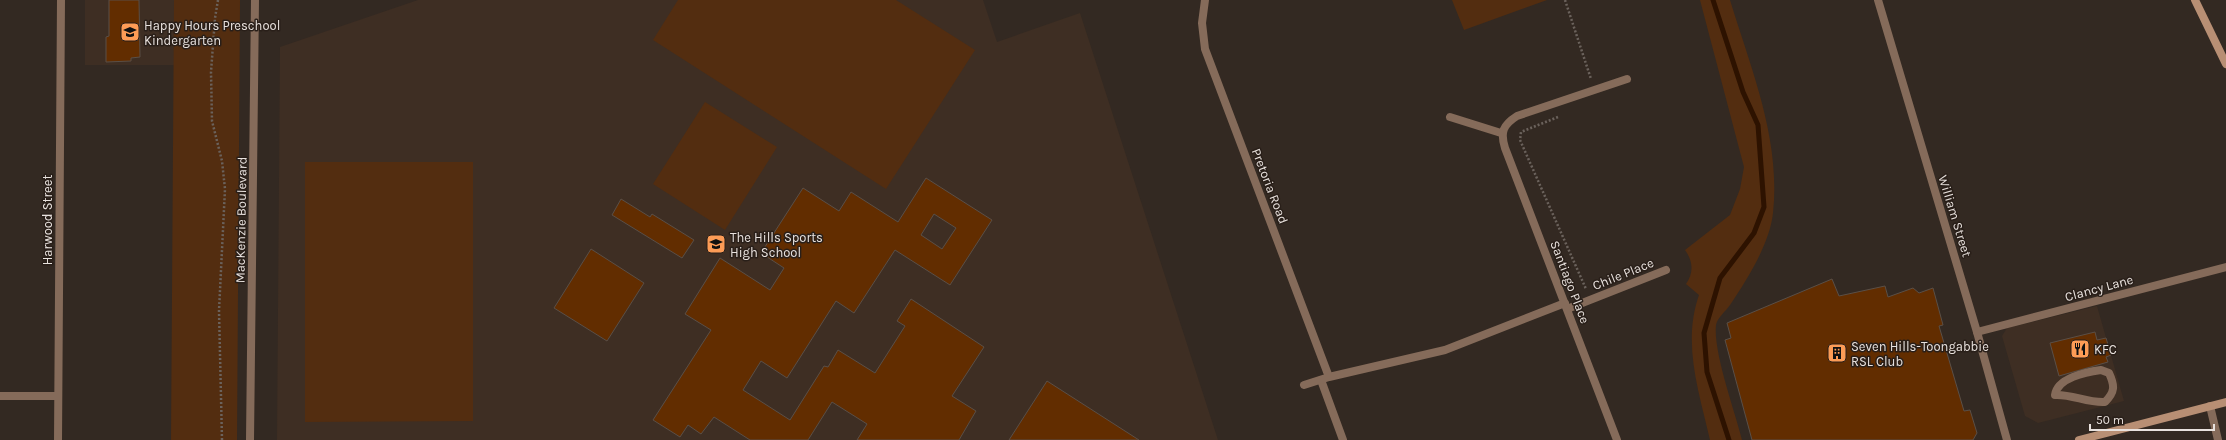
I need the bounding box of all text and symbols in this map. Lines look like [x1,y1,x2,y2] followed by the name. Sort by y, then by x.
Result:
[144,18,280,48] place label: Happy Hours Preschool Kindergarten
[119,21,141,43] school or university icon: Happy Hours Preschool Kindergarten
[1249,146,1291,226] street label: Pretoria Road
[232,157,250,283] street label: MacKenzie Boulevard
[1935,173,1975,259] street label: William Street
[40,175,55,265] street label: Harwood Street
[730,230,823,260] place label: The Hills Sports High School
[705,233,727,255] school or university icon: The Hills Sports High School
[1547,238,1593,326] street label: Santiago Place
[1590,255,1656,293] street label: Chile Place
[2063,272,2135,304] street label: Clancy Lane
[2069,338,2091,360] restaurant icon: KFC
[1851,339,1989,369] place label: Seven Hills-Toongabbie RSL Club
[1826,342,1848,364] building icon: Seven Hills-Toongabbie RSL Club
[2094,342,2117,357] place label: KFC
[2090,406,2214,432] scale bar
[2096,413,2124,427] text: 50 m

